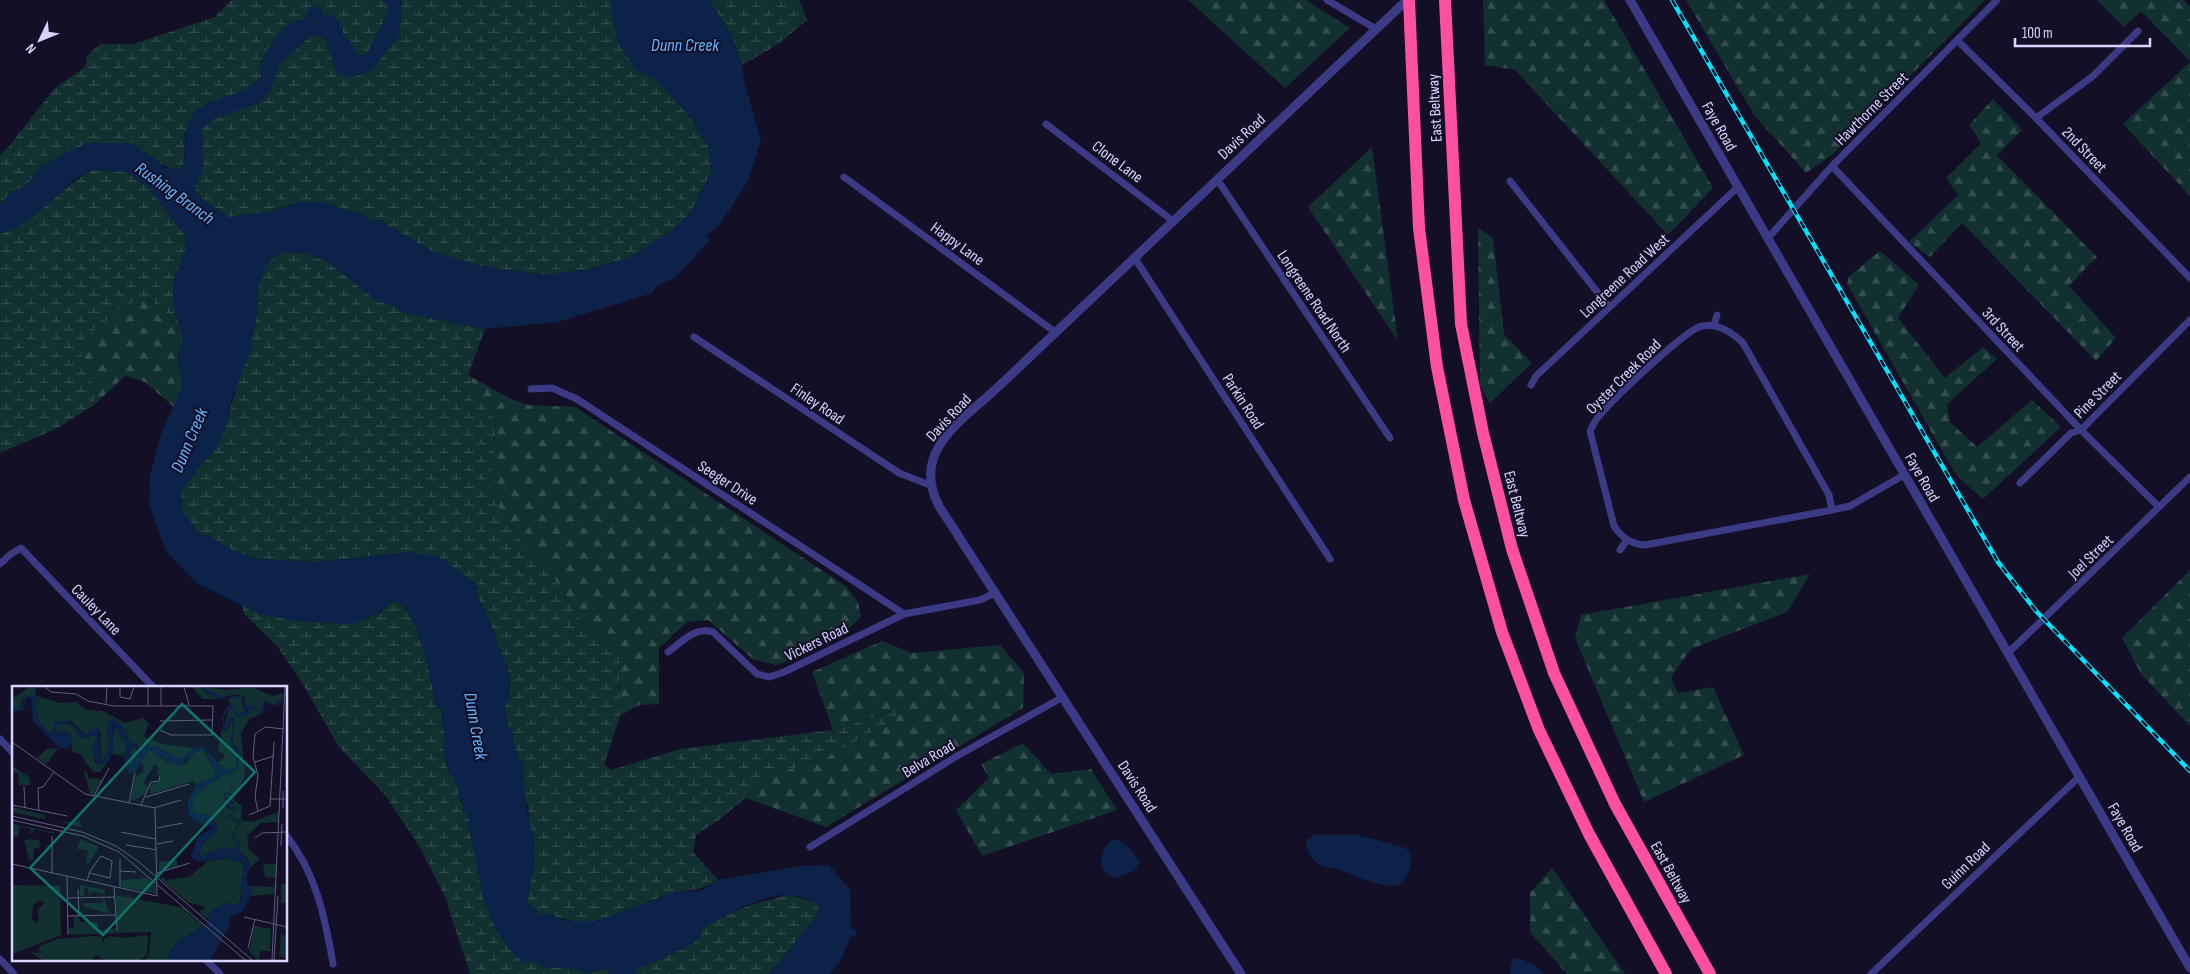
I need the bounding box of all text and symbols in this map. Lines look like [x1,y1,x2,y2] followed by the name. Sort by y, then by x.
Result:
[15,15,65,65] north arrow
[2015,15,2150,47] scale bar
[2022,24,2053,43] text: 100 m
[651,35,720,56] water label: Dunn Creek
[22,40,40,57] text: N
[1832,68,1913,150] street label: Hawthorne Street
[1424,73,1447,142] street label: East Beltway
[1697,99,1740,155] street label: Faye Road
[1214,110,1270,164] street label: Davis Road
[2057,123,2110,177] street label: 2nd Street
[1088,137,1146,187] street label: Clone Lane
[131,158,219,229] water label: Rushing Branch
[927,218,988,270] street label: Happy Lane
[1576,230,1674,322] street label: Longreene Road West
[1273,247,1355,357] street label: Longreene Road North
[1978,304,2028,356] street label: 3rd Street
[1583,336,1666,419] street label: Oyster Creek Road
[2070,367,2126,423] street label: Pine Street
[1218,370,1268,433] street label: Parkin Road
[787,379,848,429] street label: Finley Road
[922,390,976,446] street label: Davis Road
[167,404,213,476] water label: Dunn Creek
[1900,450,1943,506] street label: Faye Road
[694,457,761,510] street label: Seeger Drive
[1499,469,1534,540] street label: East Beltway
[2064,531,2118,584] street label: Joel Street
[67,581,125,640] street label: Cauley Lane
[782,619,851,666] street label: Vickers Road
[12,686,288,962] inset map
[459,691,492,763] water label: Dunn Creek
[899,736,958,782] street label: Belva Road
[1113,757,1160,816] street label: Davis Road
[2103,800,2146,856] street label: Faye Road
[1646,838,1696,907] street label: East Beltway
[1938,838,1994,894] street label: Guinn Road

